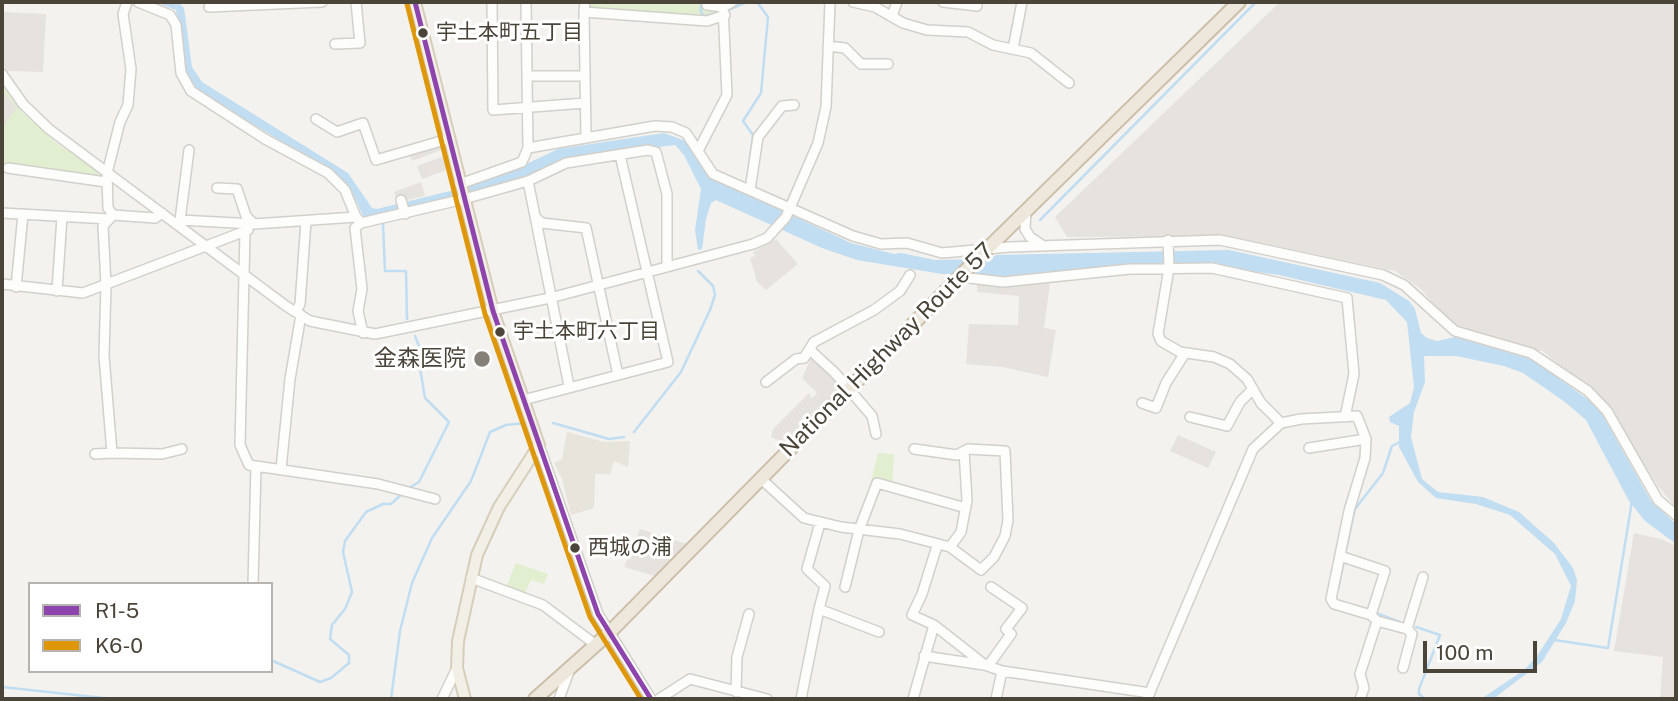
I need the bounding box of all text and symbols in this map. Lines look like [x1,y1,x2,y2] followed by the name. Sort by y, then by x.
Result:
[436,20,583,46] place label: 宇土本町五丁目
[416,26,430,40] marker: 宇土本町五丁目
[774,237,1000,463] street label: National Highway Route 57
[513,319,660,345] place label: 宇土本町六丁目
[493,325,507,339] marker: 宇土本町六丁目
[374,345,466,373] place label: 金森医院
[472,349,492,369] marker: 金森医院
[588,535,672,561] place label: 西城の浦
[568,541,582,555] marker: 西城の浦
[28,582,273,673] legend
[95,598,139,623] text: R1-5
[1426,628,1540,672] scale bar
[95,633,143,658] text: K6-0
[1436,640,1493,665] text: 100 m

